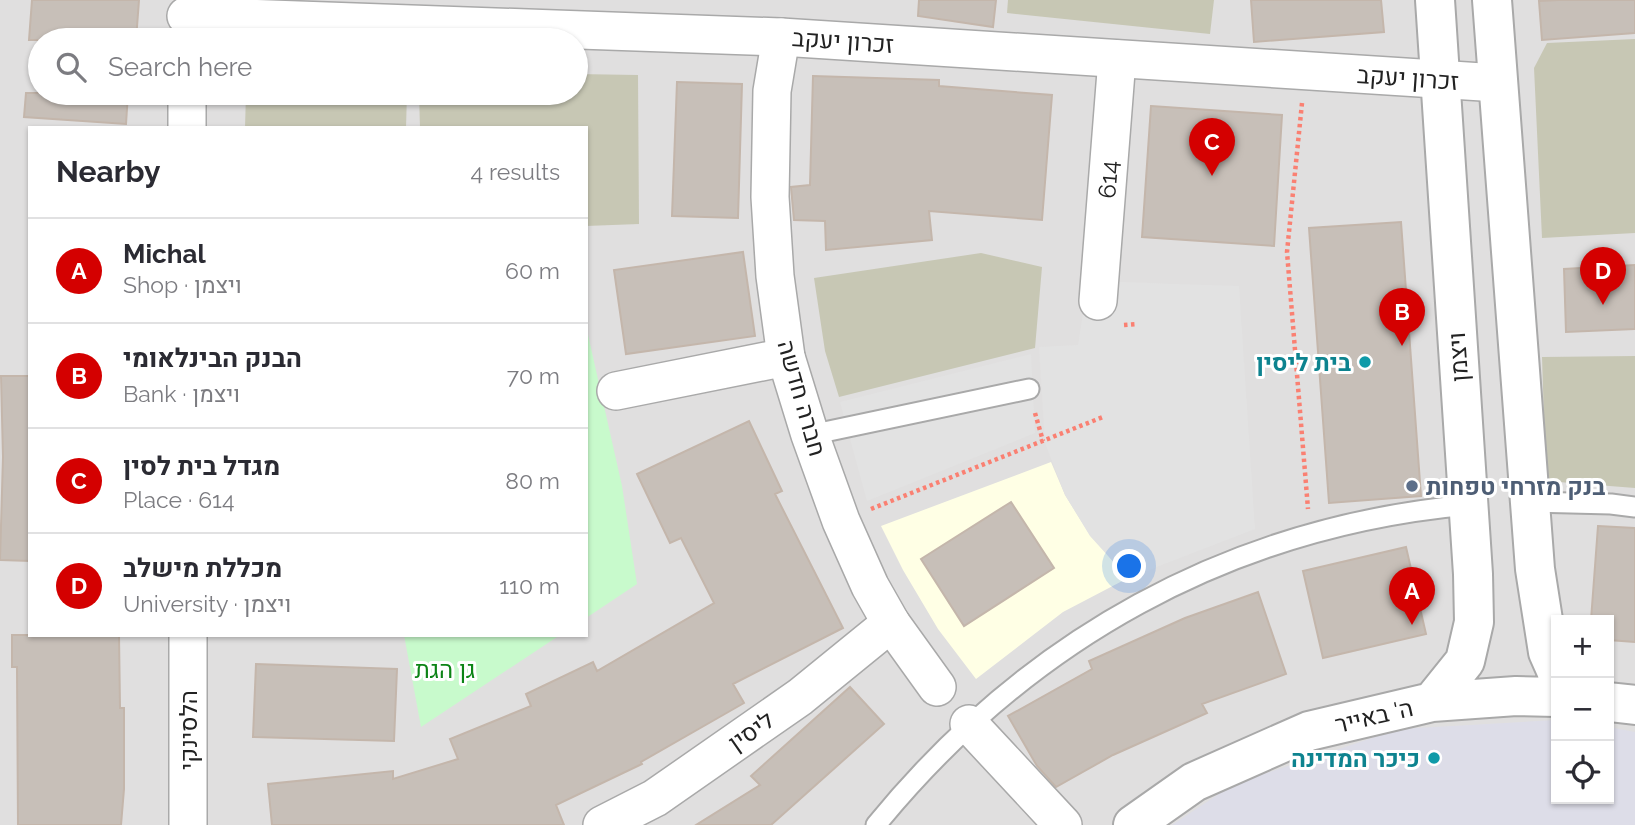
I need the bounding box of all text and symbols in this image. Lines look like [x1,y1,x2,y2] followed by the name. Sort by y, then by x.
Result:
[791,23,895,59] street label: זכרון יעקב
[28,28,588,105] search box
[52,48,90,86] icon: search
[108,52,252,82] text: Search here
[1356,60,1460,96] street label: זכרון יעקב
[1189,118,1235,176] pin: C
[56,154,160,189] text: Nearby
[471,158,560,185] text: 4 results
[1092,159,1123,199] street label: 614
[123,239,206,269] text: Michal
[1580,247,1626,305] pin: D
[71,257,87,284] text: A
[505,257,560,284] text: 60 m
[123,271,242,298] text: Shop · ויצמן
[1379,288,1425,346] pin: B
[1442,331,1474,383] street label: ויצמן
[772,337,832,459] street label: חברה חדשה
[123,343,302,373] text: הבנק הבינלאומי
[1256,348,1351,377] place label: בית ליסין
[1357,354,1373,370] marker: בית ליסין
[71,362,87,389] text: B
[507,362,560,389] text: 70 m
[123,380,240,407] text: Bank · ויצמן
[123,451,280,481] text: מגדל בית לסין
[71,467,87,494] text: C
[505,467,560,494] text: 80 m
[1426,472,1605,501] place label: בנק מזרחי טפחות
[1404,478,1420,494] marker: בנק מזרחי טפחות
[123,486,234,513] text: Place · 614
[1112,549,1146,583] your location
[123,553,282,583] text: מכללת מישלב
[1389,567,1435,625] pin: A
[71,572,87,599] text: D
[499,572,560,599] text: 110 m
[123,590,291,617] text: University · ויצמן
[1551,615,1614,804] map controls
[1551,615,1614,678] button: +
[415,655,475,684] park label: גן הגת
[1551,678,1614,741] button: −
[174,690,203,770] street label: הלסינקי
[1332,693,1416,739] street label: ה' באייר
[723,705,779,757] street label: ליסין
[1551,741,1614,804] button: locate
[1291,744,1420,773] place label: כיכר המדינה
[1426,750,1442,766] marker: כיכר המדינה

